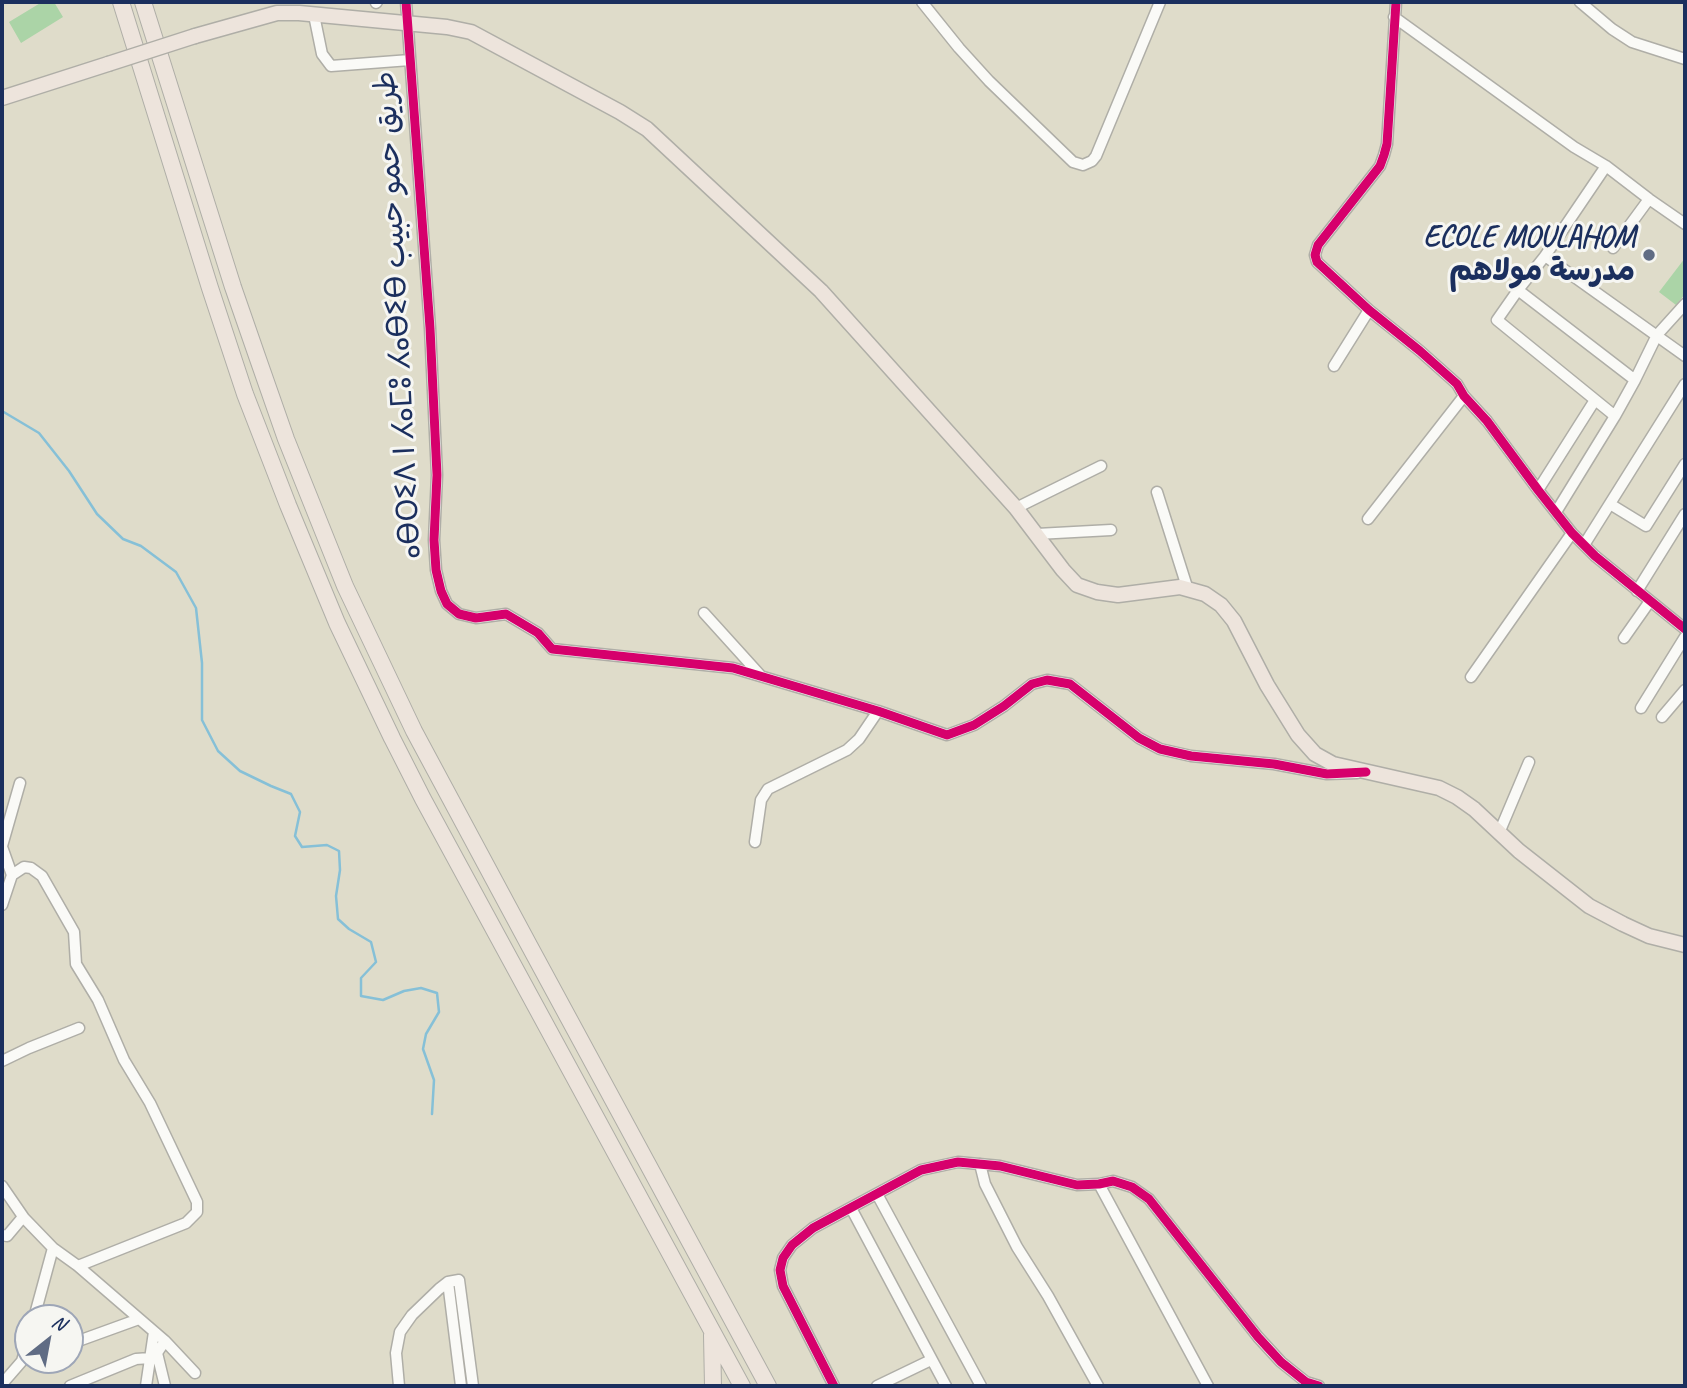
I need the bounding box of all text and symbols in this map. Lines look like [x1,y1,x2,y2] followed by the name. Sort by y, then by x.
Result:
[368,70,430,560] street label: ⴰⴱⵔⵉⴷ ⵏ ⵃⴰⵎⵓ ⵃⴰⴱⵉⴱ طريق حمو حبيب
[1423,220,1635,290] place label: ECOLE MOULAHOM مدرسة مولاهم
[1641,247,1657,263] marker: ECOLE MOULAHOM مدرسة مولاهم
[14,1304,84,1374] north arrow
[48,1309,70,1336] text: N

